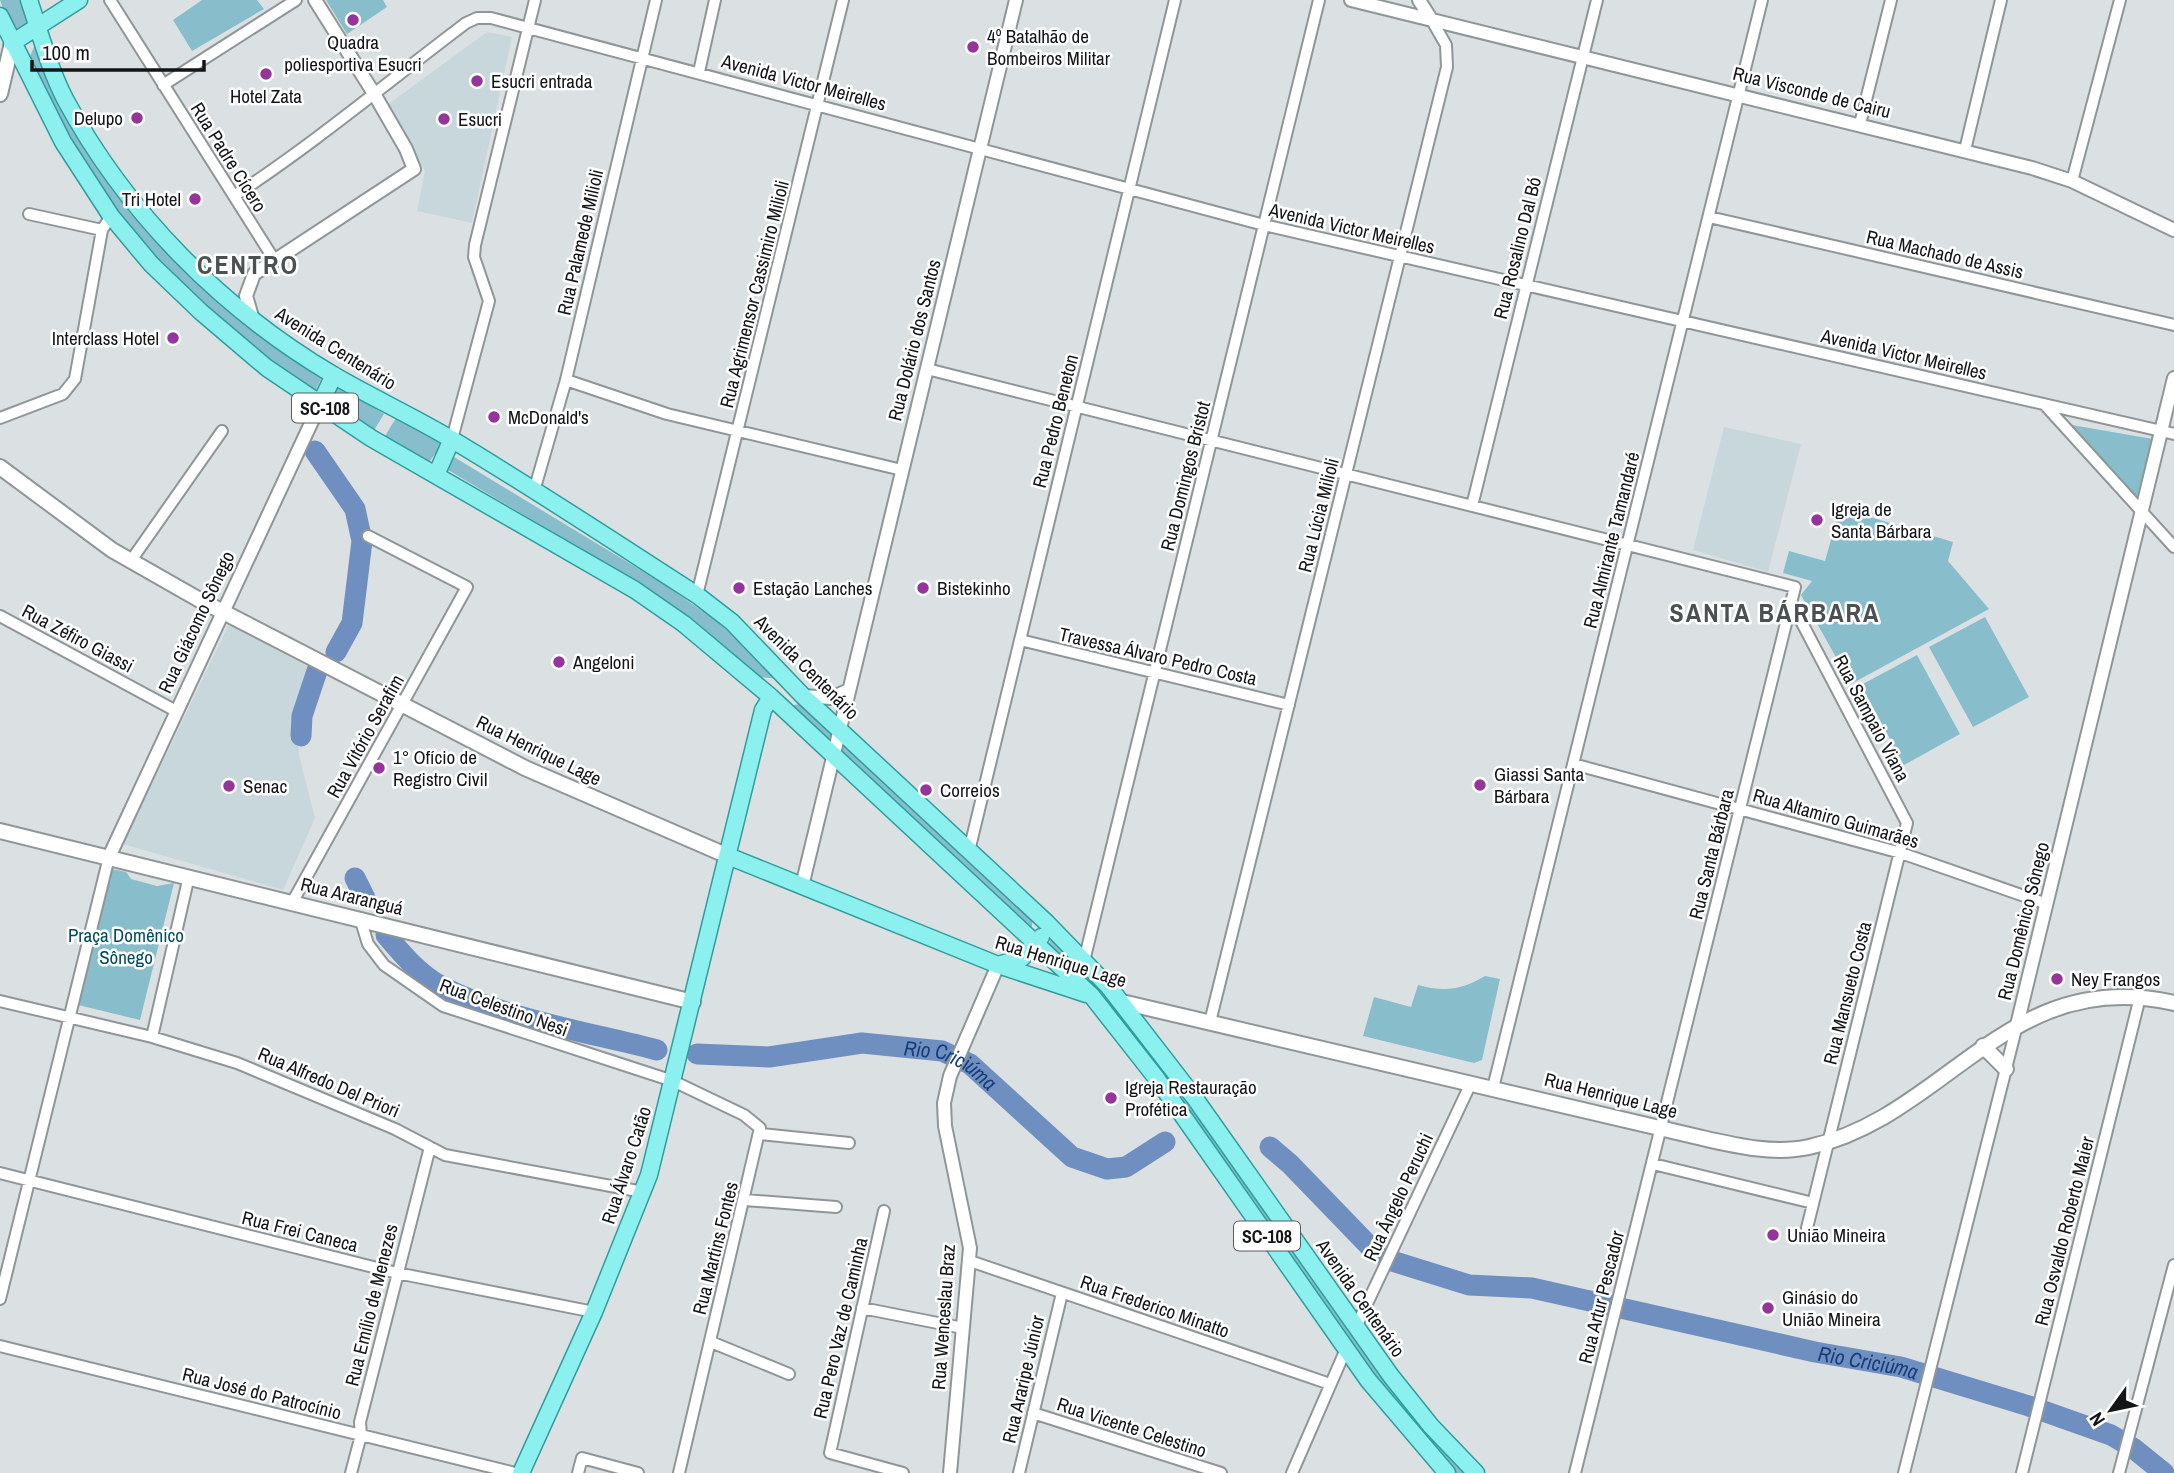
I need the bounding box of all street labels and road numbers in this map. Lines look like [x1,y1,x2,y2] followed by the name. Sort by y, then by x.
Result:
[718,47,889,117] street label: Avenida Victor Meirelles
[1730,60,1894,124] street label: Rua Visconde de Cairu
[185,97,273,217] street label: Rua Padre Cícero
[551,167,609,317] street label: Rua Palamede Milioli
[1487,174,1547,322] street label: Rua Rosalino Dal Bó
[713,177,795,411] street label: Rua Agrimensor Cassimiro Milioli
[1266,196,1438,260] street label: Avenida Victor Meirelles
[1864,223,2026,285] street label: Rua Machado de Assis
[881,256,947,423] street label: Rua Dolário dos Santos
[270,300,402,396] street label: Avenida Centenário
[1818,322,1990,386] street label: Avenida Victor Meirelles
[1026,351,1084,491] street label: Rua Pedro Beneton
[292,394,358,422] road number: SC-108
[1154,398,1216,554] street label: Rua Domingos Bristot
[1576,449,1646,631] street label: Rua Almirante Tamandaré
[1291,455,1345,575] street label: Rua Lúcia Milioli
[152,547,240,697] street label: Rua Giácomo Sônego
[18,598,138,678] street label: Rua Zéfiro Giassi
[748,608,865,725] street label: Avenida Centenário
[1057,621,1260,691] street label: Travessa Álvaro Pedro Costa
[1828,650,1917,786] street label: Rua Sampaio Viana
[320,670,410,802] street label: Rua Vitório Serafim
[472,709,606,791] street label: Rua Henrique Lage
[1750,782,1922,854] street label: Rua Altamiro Guimarães
[1682,786,1740,922] street label: Rua Santa Bárbara
[1991,839,2055,1003] street label: Rua Domênico Sônego
[298,871,406,921] street label: Rua Araranguá
[1817,919,1877,1067] street label: Rua Mansueto Costa
[992,929,1130,993] street label: Rua Henrique Lage
[436,972,572,1042] street label: Rua Celestino Nesi
[254,1040,404,1124] street label: Rua Alfredo Del Priori
[1542,1066,1680,1124] street label: Rua Henrique Lage
[595,1103,657,1227] street label: Rua Álvaro Catão
[1357,1129,1439,1265] street label: Rua Ângelo Peruchi
[2028,1133,2100,1328] street label: Rua Osvaldo Roberto Maier
[686,1179,744,1317] street label: Rua Martins Fontes
[239,1204,361,1258] street label: Rua Frei Caneca
[338,1221,404,1389] street label: Rua Emílio de Menezes
[1234,1222,1300,1251] road number: SC-108
[1572,1227,1630,1366] street label: Rua Artur Pescador
[1310,1233,1411,1362] street label: Avenida Centenário
[807,1235,874,1421] street label: Rua Pero Vaz de Caminha
[925,1243,961,1391] street label: Rua Wenceslau Braz
[1077,1268,1233,1344] street label: Rua Frederico Minatto
[996,1312,1051,1446] street label: Rua Araripe Júnior
[180,1361,344,1425] street label: Rua José do Patrocínio
[1054,1391,1210,1463] street label: Rua Vicente Celestino

